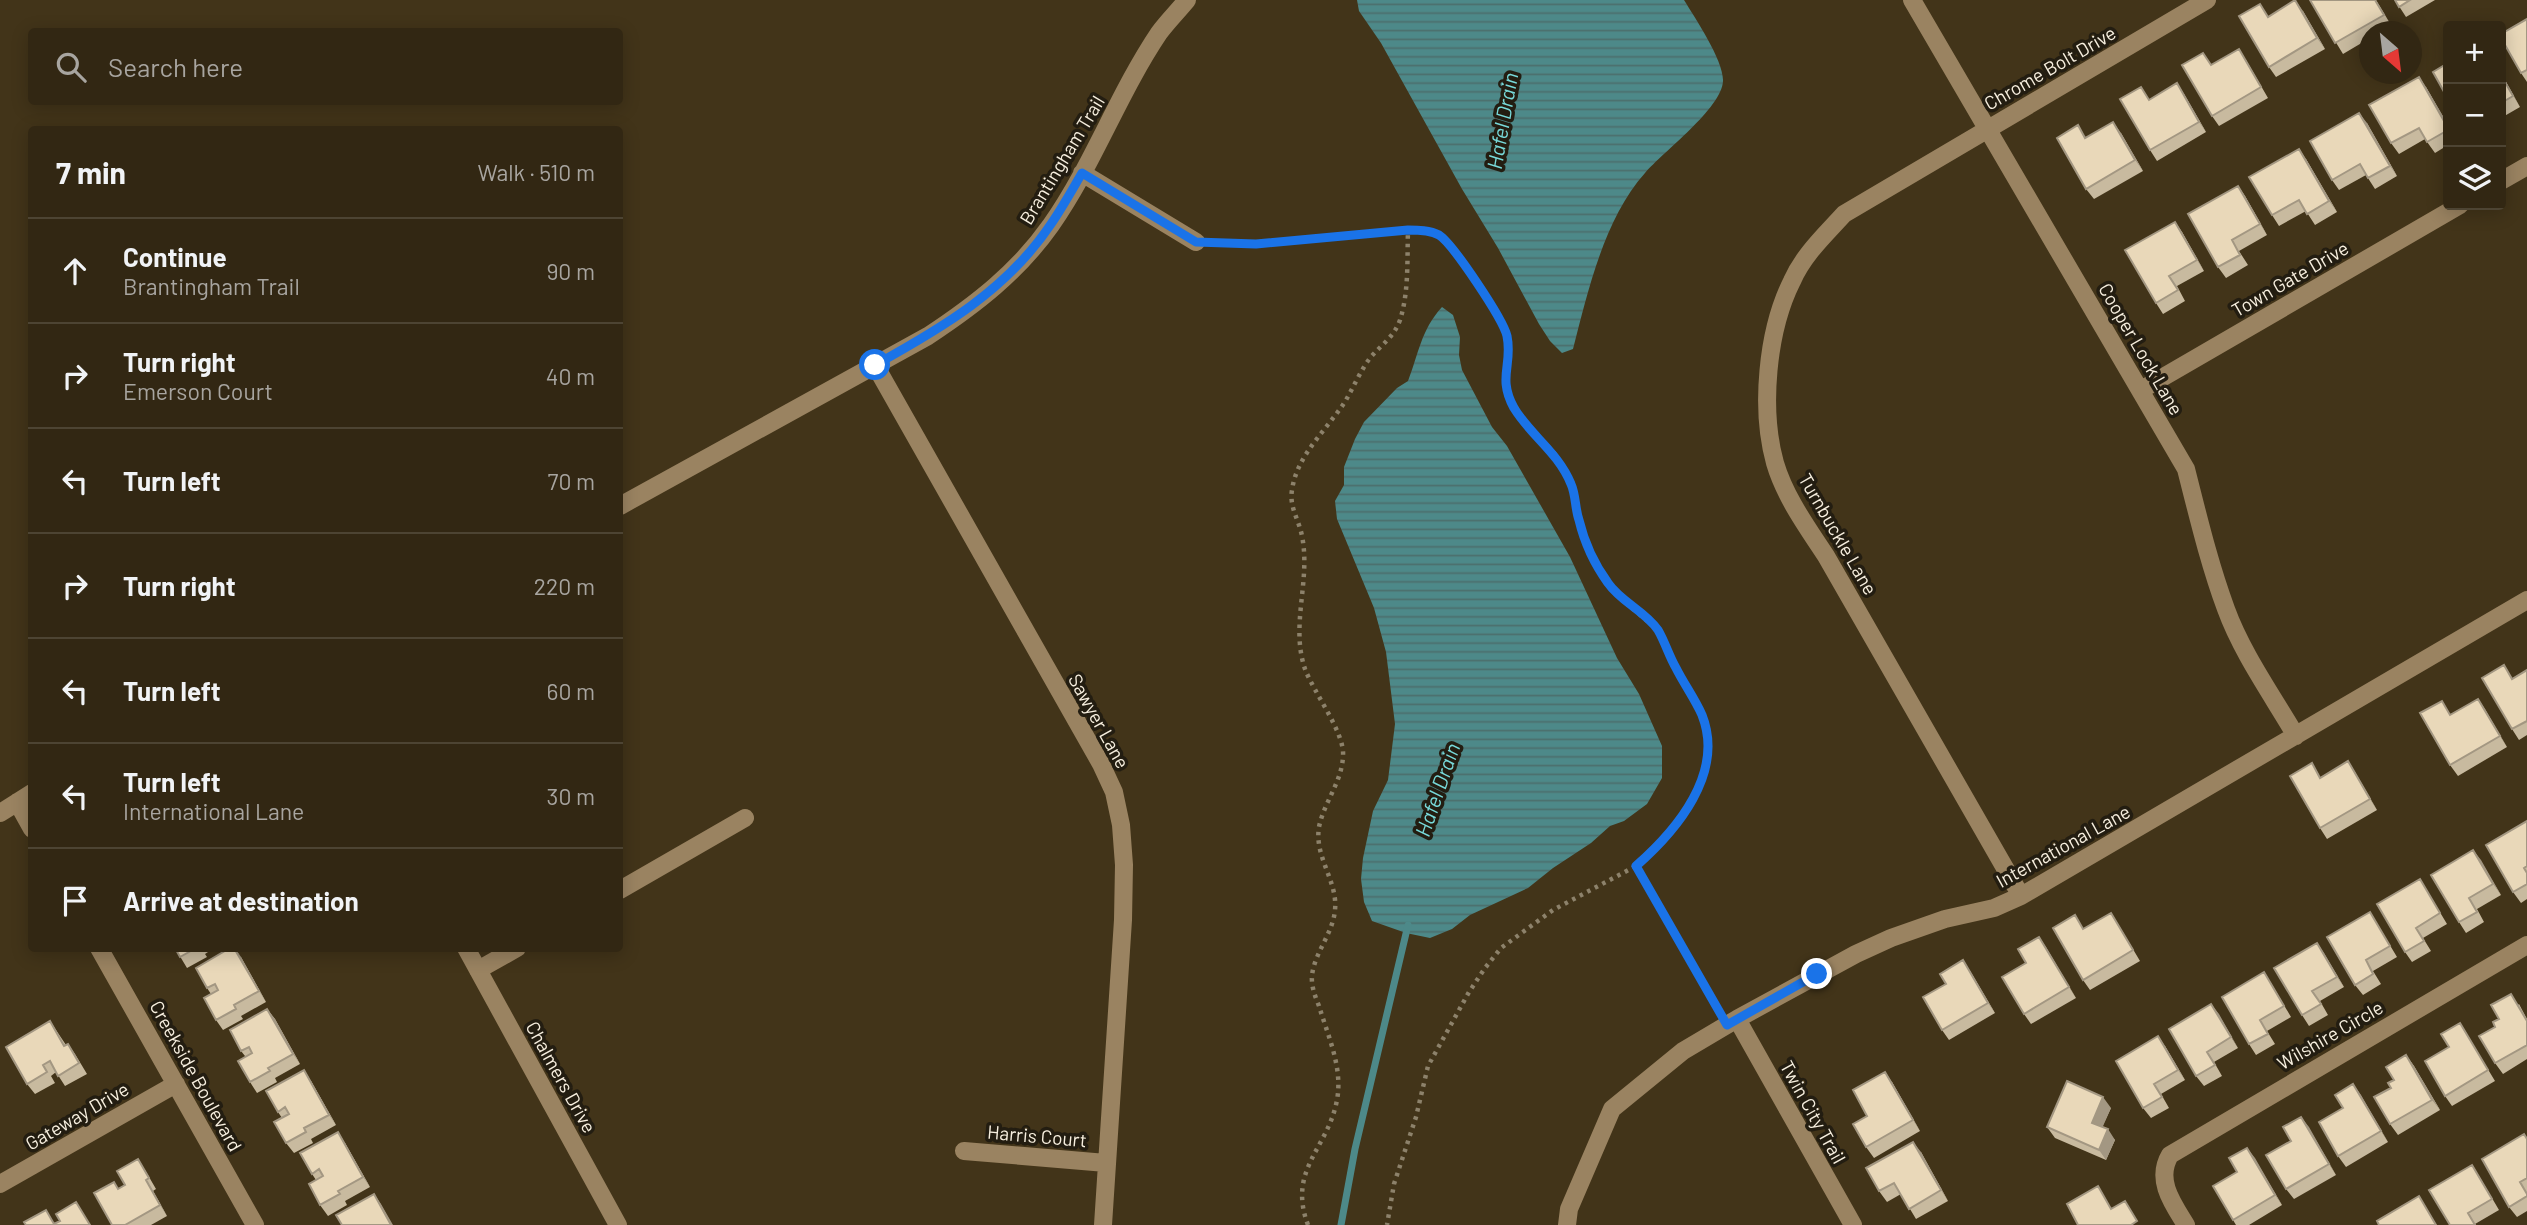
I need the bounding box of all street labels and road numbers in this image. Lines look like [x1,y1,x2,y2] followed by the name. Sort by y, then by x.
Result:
[1980,21,2120,115] street label: Chrome Bolt Drive
[1014,91,1109,228] street label: Brantingham Trail
[2227,236,2352,321] street label: Town Gate Drive
[2094,279,2189,419] street label: Cooper Lock Lane
[1794,469,1882,599] street label: Turnbuckle Lane
[1064,670,1135,772] street label: Sawyer Lane
[1992,799,2134,892] street label: International Lane
[2273,995,2387,1074] street label: Wilshire Circle
[145,996,247,1155] street label: Creekside Boulevard
[521,1017,601,1136] street label: Chalmers Drive
[1776,1056,1851,1167] street label: Twin City Trail
[21,1077,133,1154] street label: Gateway Drive
[986,1120,1088,1151] street label: Harris Court

